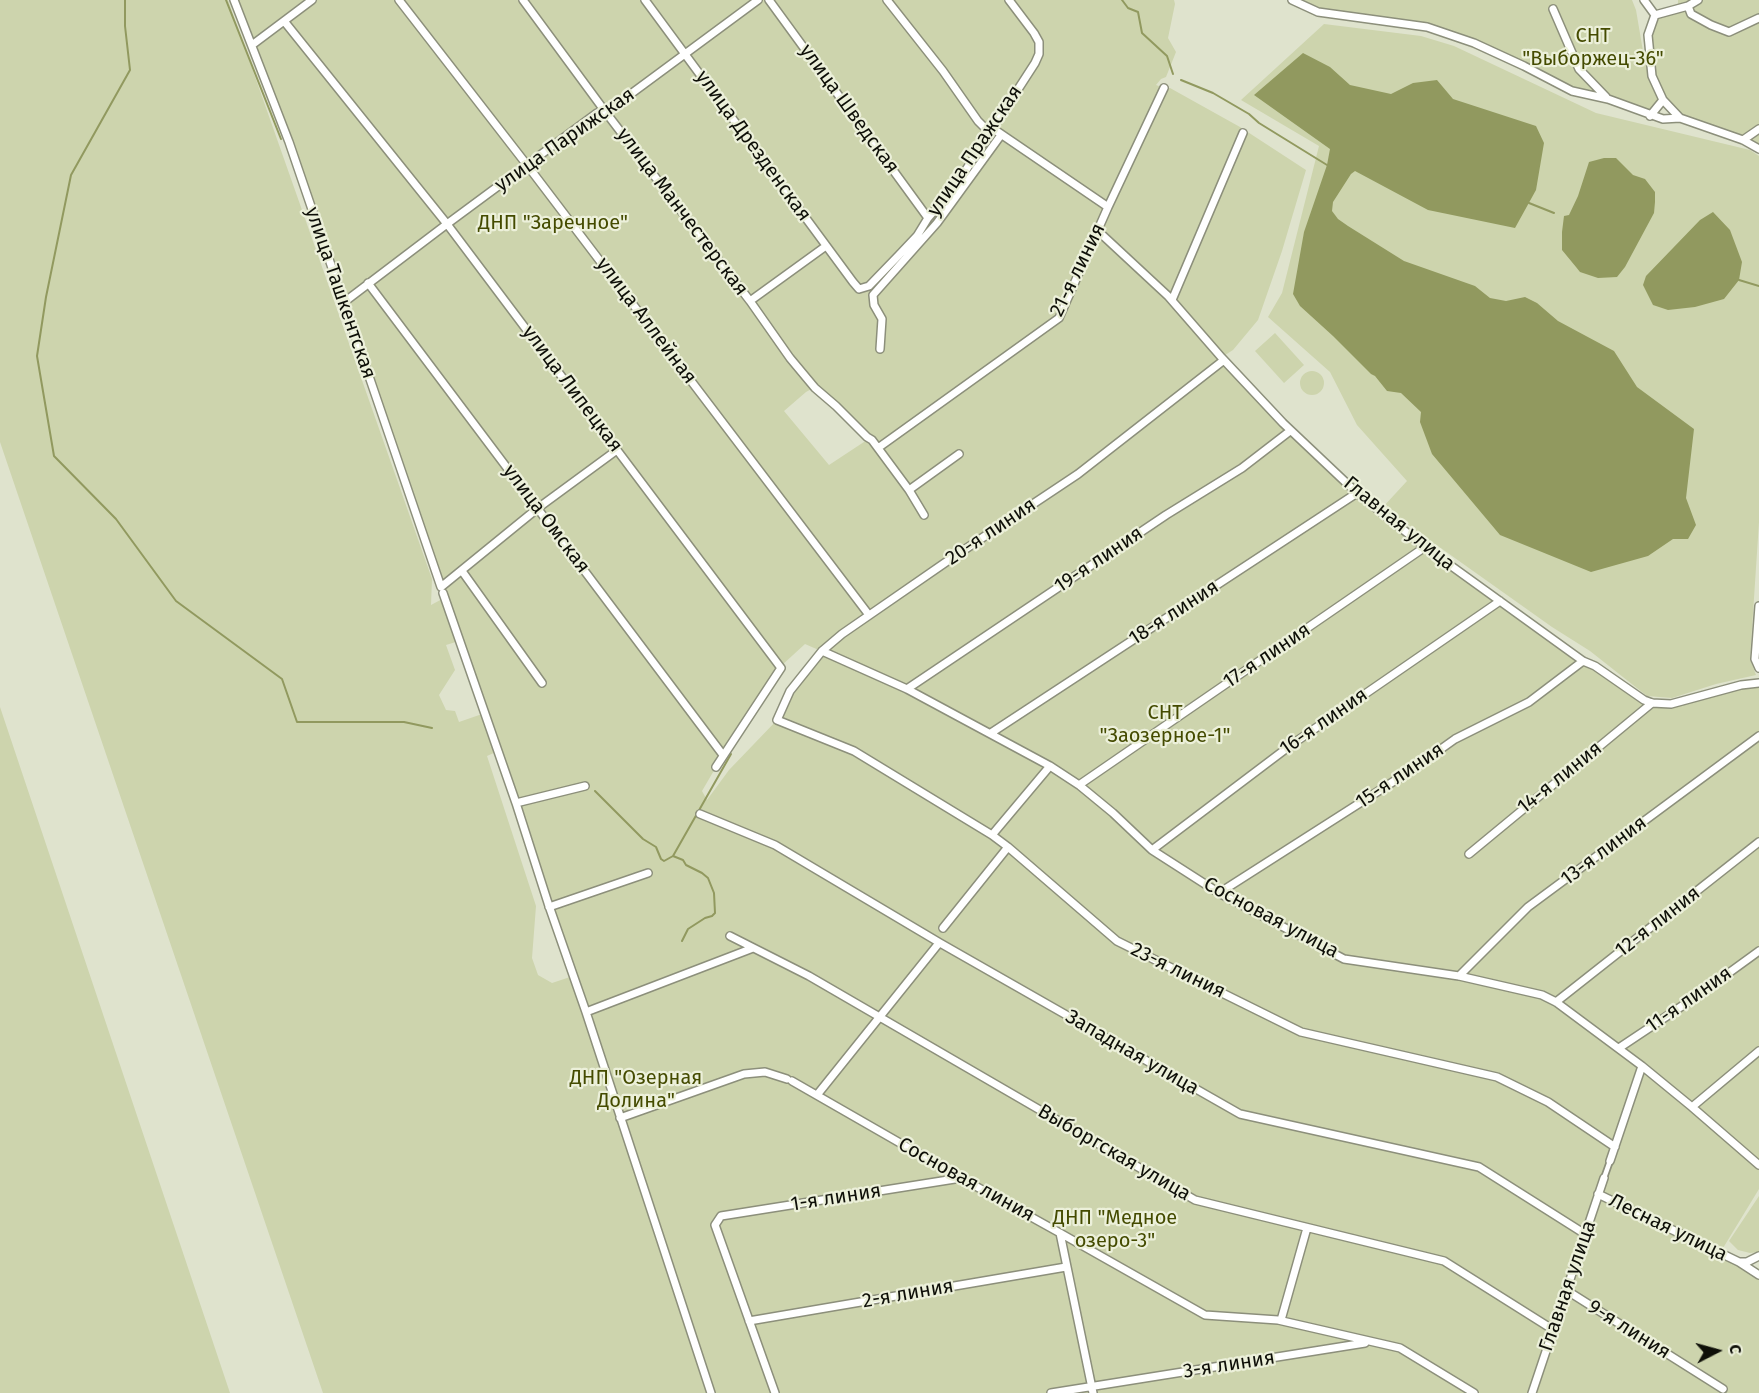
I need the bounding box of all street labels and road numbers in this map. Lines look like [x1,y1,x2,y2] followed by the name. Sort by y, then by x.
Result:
[794,40,904,178] street label: улица Шведская
[690,66,816,226] street label: улица Дрезденская
[922,81,1028,221] street label: улица Пражская
[491,83,639,197] street label: улица Парижская
[611,123,753,301] street label: улица Манчестерская
[299,204,381,382] street label: улица Ташкентская
[1045,220,1111,320] street label: 21-я линия
[591,253,701,389] street label: улица Аллейная
[517,321,627,457] street label: улица Липецкая
[497,460,595,578] street label: улица Омская
[1338,472,1460,576] street label: Главная улица
[941,493,1041,571] street label: 20-я линия
[1050,522,1148,598] street label: 19-я линия
[1125,575,1223,651] street label: 18-я линия
[1219,618,1315,694] street label: 17-я линия
[1275,683,1373,761] street label: 16-я линия
[1513,737,1607,819] street label: 14-я линия
[1351,738,1449,814] street label: 15-я линия
[1556,811,1652,891] street label: 13-я линия
[1199,872,1343,964] street label: Сосновая улица
[1611,881,1705,963] street label: 12-я линия
[1127,938,1229,1004] street label: 23-я линия
[1641,962,1737,1038] street label: 11-я линия
[1061,1005,1203,1101] street label: Западная улица
[1033,1099,1195,1207] street label: Выборгская улица
[894,1133,1038,1227] street label: Сосновая линия
[789,1179,883,1217] street label: 1-я линия
[1605,1189,1731,1267] street label: Лесная улица
[1534,1218,1602,1354] street label: Главная улица
[860,1274,956,1314] street label: 2-я линия
[1583,1295,1675,1365] street label: 9-я линия
[1181,1346,1277,1384] street label: 3-я линия

